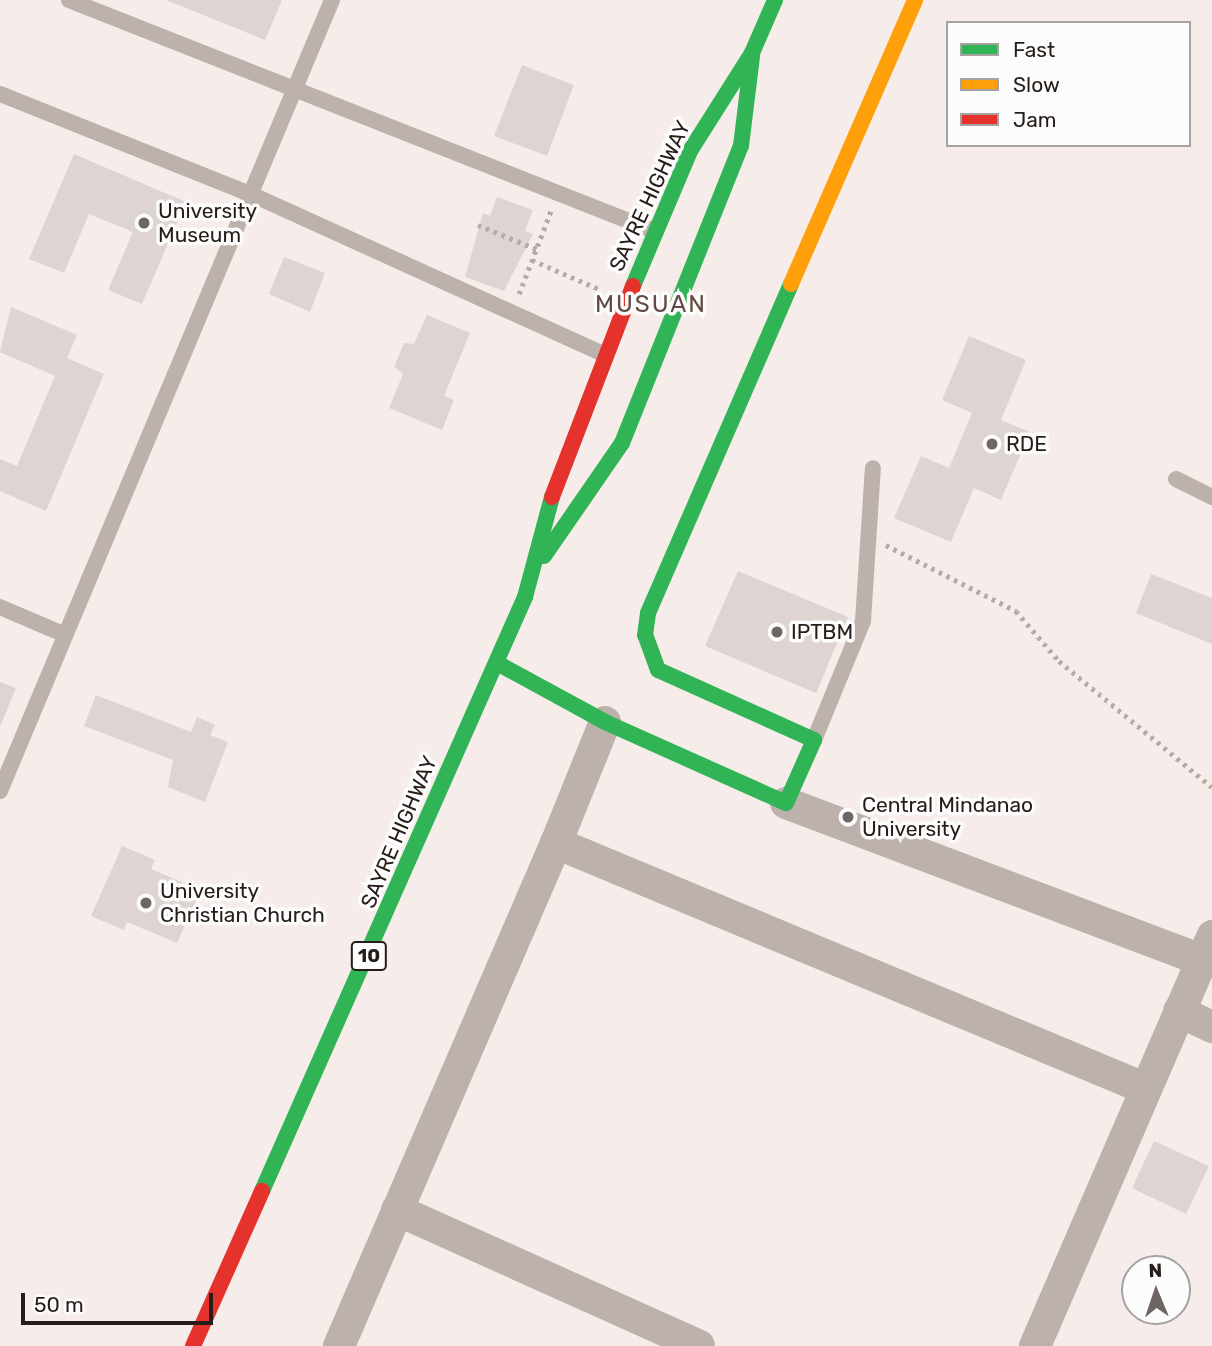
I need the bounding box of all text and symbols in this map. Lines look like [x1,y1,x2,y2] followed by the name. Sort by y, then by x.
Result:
[946,21,1191,147] legend
[1013,37,1055,62] text: Fast
[1013,72,1060,97] text: Slow
[1013,107,1057,132] text: Jam
[604,117,696,275] street label: SAYRE HIGHWAY
[158,198,257,248] place label: University Museum
[136,215,152,231] marker: University Museum
[596,291,706,319] district label: MUSUAN
[1006,431,1047,457] place label: RDE
[984,436,1000,452] marker: RDE
[791,619,853,645] place label: IPTBM
[769,624,785,640] marker: IPTBM
[356,752,442,912] street label: SAYRE HIGHWAY
[862,792,1033,842] place label: Central Mindanao University
[840,809,856,825] marker: Central Mindanao University
[160,878,325,928] place label: University Christian Church
[138,895,154,911] marker: University Christian Church
[350,940,388,972] road number: 10
[1121,1255,1191,1325] north arrow
[1148,1259,1163,1282] text: N
[24,1280,217,1324] scale bar
[34,1292,84,1317] text: 50 m

